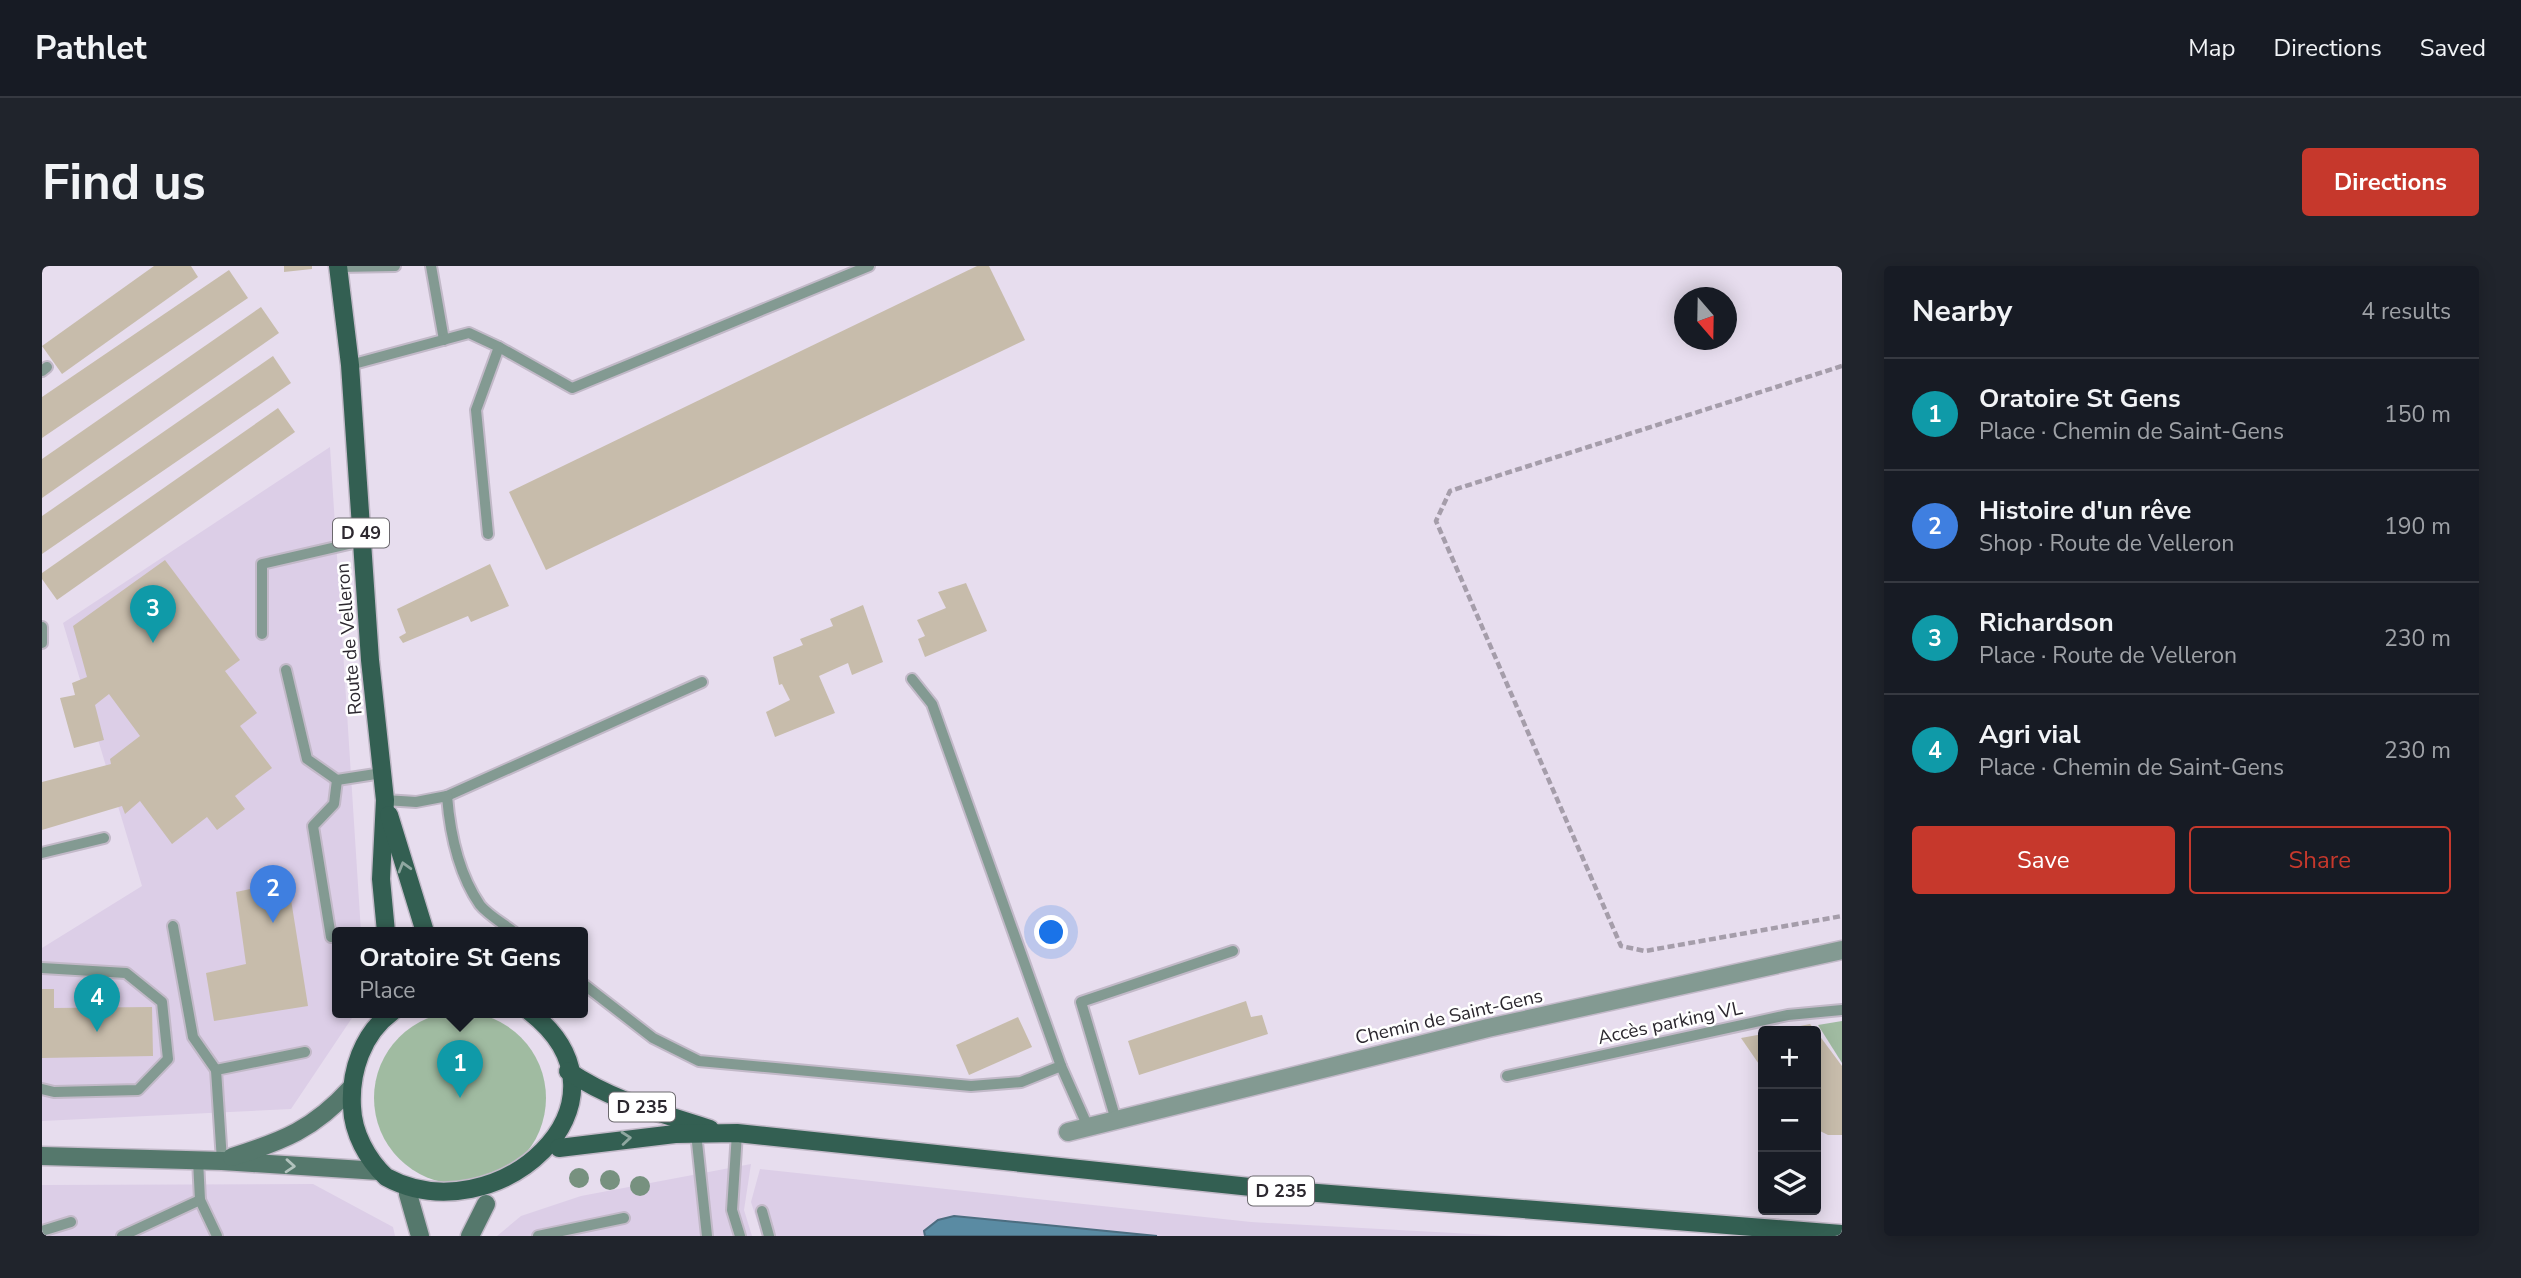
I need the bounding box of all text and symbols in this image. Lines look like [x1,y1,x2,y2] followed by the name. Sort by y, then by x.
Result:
[35,26,147,71] text: Pathlet
[2188,32,2235,64] text: Map
[2273,32,2382,64] text: Directions
[2420,32,2486,64] text: Saved
[2302,148,2479,216] button: Directions
[42,149,206,216] text: Find us
[1674,287,1737,350] north arrow
[1912,291,2012,332] text: Nearby
[2361,296,2451,327] text: 4 results
[1979,381,2181,416] text: Oratoire St Gens
[1928,399,1942,430] text: 1
[2384,399,2451,430] text: 150 m
[1979,416,2284,447] text: Place · Chemin de Saint-Gens
[1979,493,2191,528] text: Histoire d'un rêve
[1928,511,1942,542] text: 2
[2384,511,2451,542] text: 190 m
[333,519,389,548] road number: D 49
[1979,528,2234,559] text: Shop · Route de Velleron
[329,562,369,716] street label: Route de Velleron
[130,585,176,643] pin: 3
[1979,605,2114,640] text: Richardson
[1928,623,1942,654] text: 3
[2384,623,2451,654] text: 230 m
[1979,640,2237,671] text: Place · Route de Velleron
[1979,717,2081,752] text: Agri vial
[1928,735,1942,766] text: 4
[2384,735,2451,766] text: 230 m
[1979,752,2284,783] text: Place · Chemin de Saint-Gens
[1912,826,2175,894] button: Save
[2189,826,2451,894] button: Share
[398,861,412,873] one-way arrow
[250,865,296,923] pin: 2
[1034,915,1068,949] your location
[332,927,588,1018] popup
[359,940,561,975] text: Oratoire St Gens
[74,974,120,1032] pin: 4
[359,975,415,1006] text: Place
[1353,983,1545,1051] street label: Chemin de Saint-Gens
[1595,995,1745,1051] street label: Accès parking VL
[1758,1026,1821,1215] map controls
[1758,1026,1821,1089] button: +
[437,1040,483,1098] pin: 1
[1758,1089,1821,1152] button: −
[609,1092,675,1122] road number: D 235
[621,1131,632,1146] one-way arrow
[1758,1152,1821,1215] button: layers
[285,1158,296,1173] one-way arrow
[1248,1176,1314,1206] road number: D 235

